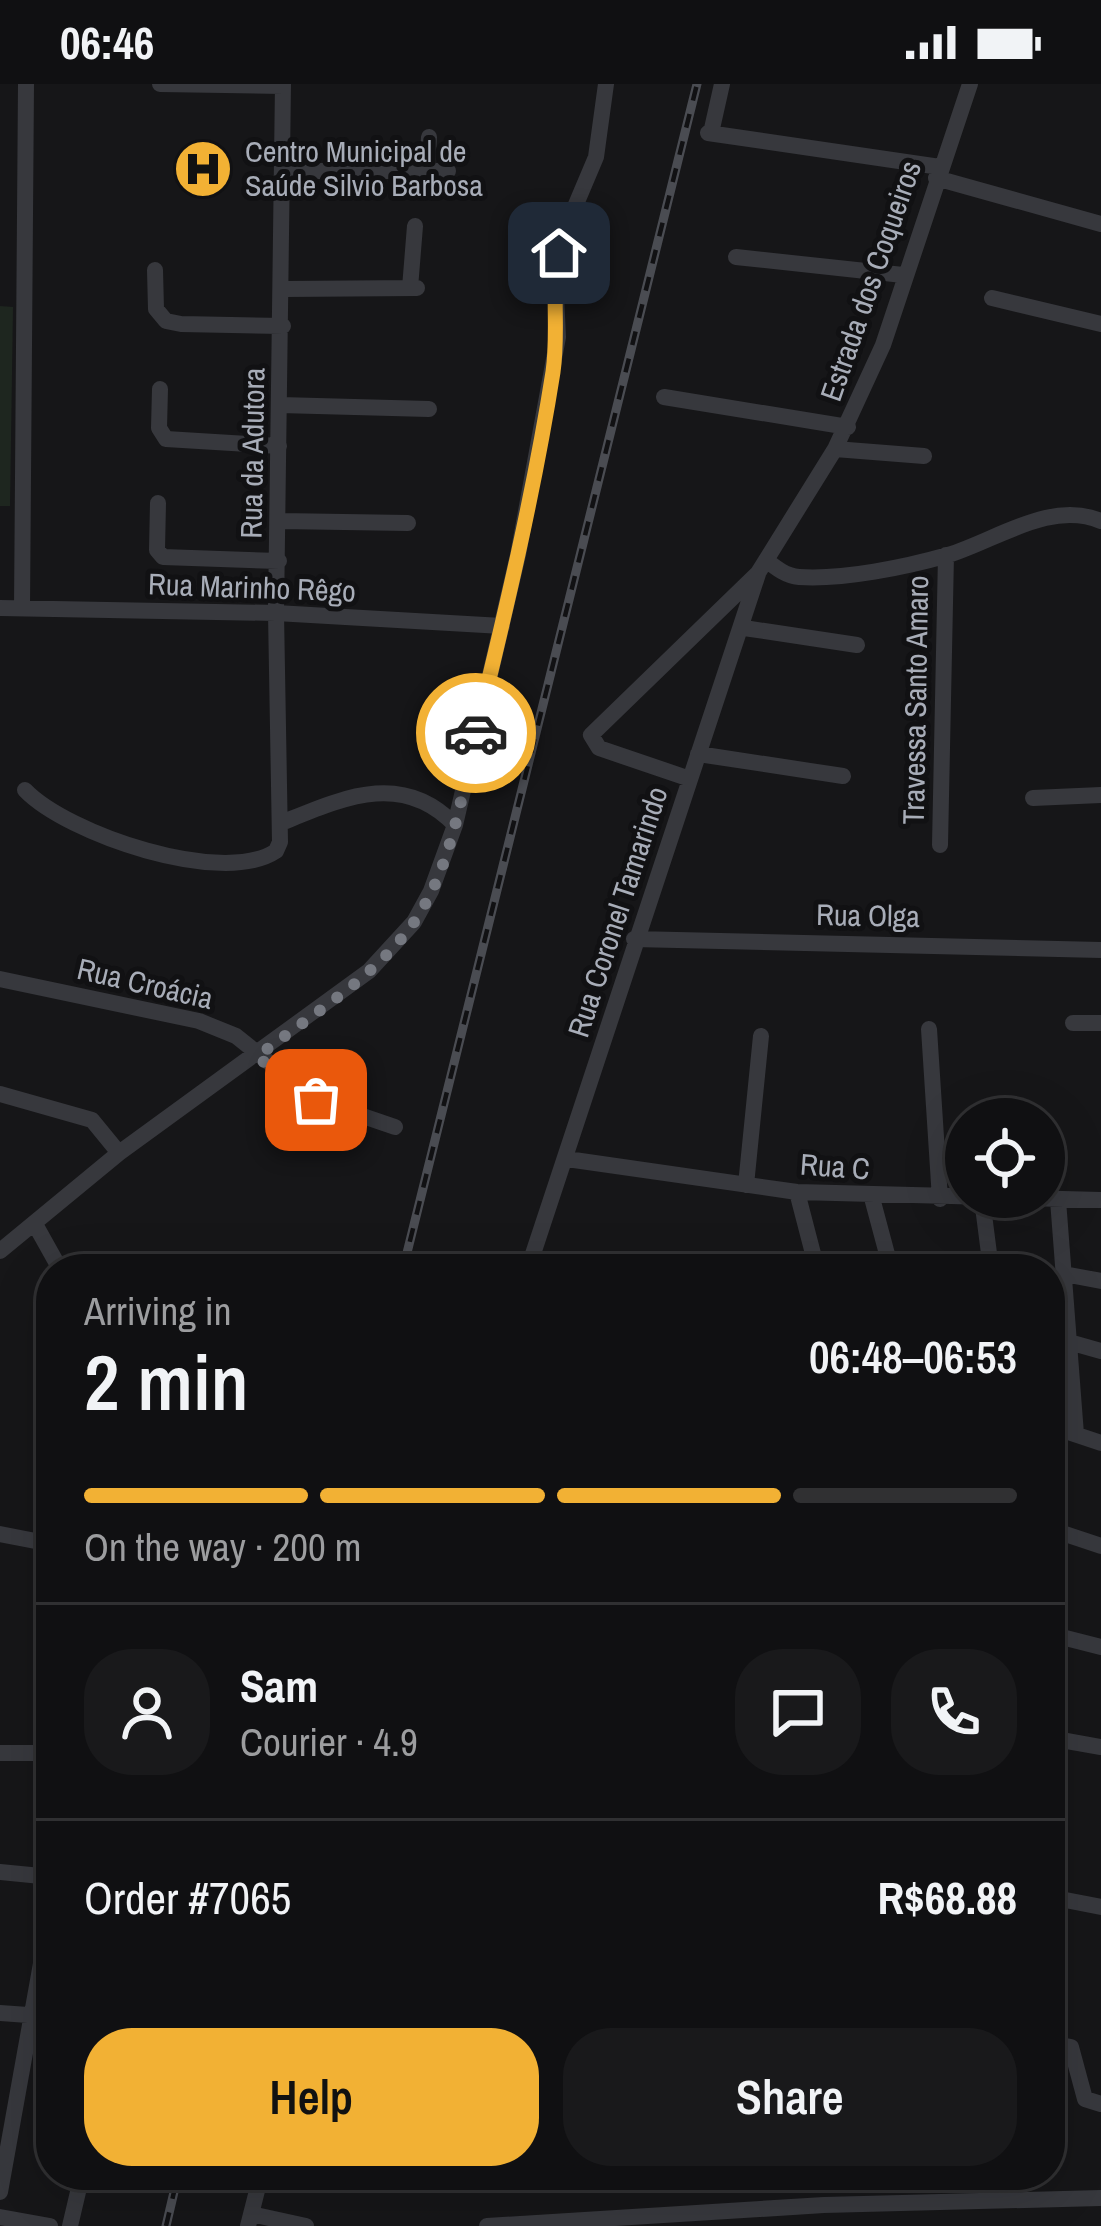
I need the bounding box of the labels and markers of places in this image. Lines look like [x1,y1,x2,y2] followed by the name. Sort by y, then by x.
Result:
[245,131,483,205] place label: Centro Municipal de Saúde Silvio Barbosa
[172,138,234,200] hospital icon: Centro Municipal de Saúde Silvio Barbosa
[508,202,610,304] pin
[265,1049,367,1151] pin

